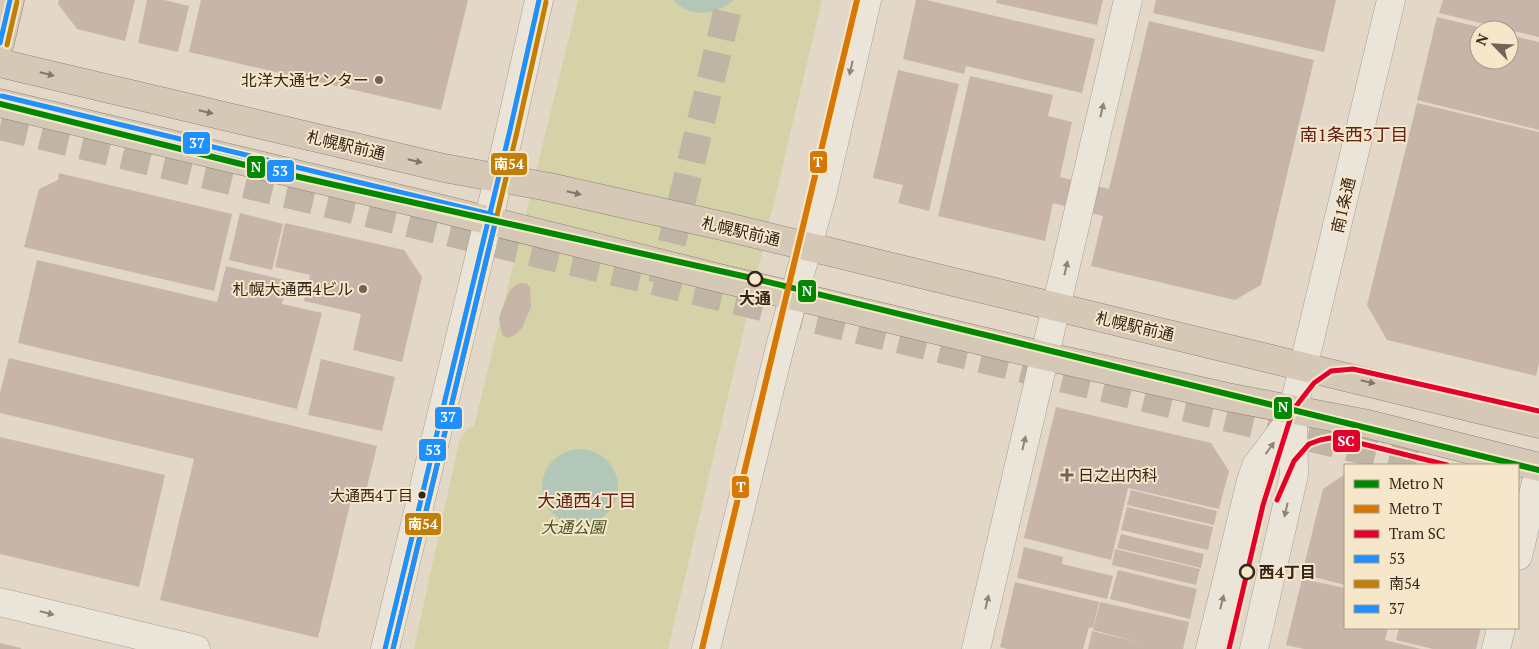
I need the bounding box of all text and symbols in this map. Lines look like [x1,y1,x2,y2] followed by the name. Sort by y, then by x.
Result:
[1469,20,1519,70] north arrow
[1471,30,1493,48] text: N
[847,60,855,75] one-way arrow
[241,69,369,91] place label: 北洋大通センター
[40,70,55,78] one-way arrow
[373,74,385,86] marker: 北洋大通センター
[1098,102,1106,117] one-way arrow
[198,108,213,116] one-way arrow
[1299,122,1409,146] district label: 南1条西3丁目
[305,125,387,165] street label: 札幌駅前通
[182,131,211,155] line badge: 37
[189,133,205,152] text: 37
[809,150,828,174] line badge: T
[490,152,528,176] line badge: 南54
[813,152,823,171] text: T
[494,154,524,173] text: 南54
[246,155,266,179] line badge: N
[251,157,262,176] text: N
[407,157,422,165] one-way arrow
[266,159,295,183] line badge: 53
[272,161,288,180] text: 53
[1326,175,1360,235] street label: 南1条通
[567,189,582,197] one-way arrow
[700,211,782,251] street label: 札幌駅前通
[1062,261,1070,276] one-way arrow
[747,271,763,287] marker: 大通
[232,278,353,300] place label: 札幌大通西4ビル
[797,279,817,303] line badge: N
[802,281,813,300] text: N
[357,283,369,295] marker: 札幌大通西4ビル
[739,287,771,309] place label: 大通
[1094,306,1176,346] street label: 札幌駅前通
[1360,378,1375,386] one-way arrow
[1273,396,1293,420] line badge: N
[1278,397,1289,416] text: N
[434,406,463,430] line badge: 37
[440,407,456,426] text: 37
[1332,429,1361,453] line badge: SC
[1338,431,1354,450] text: SC
[1020,436,1028,451] one-way arrow
[418,438,447,462] line badge: 53
[425,440,441,459] text: 53
[1265,441,1275,455] one-way arrow
[1078,464,1158,486] place label: 日之出内科
[1344,464,1519,629] legend
[1060,468,1074,482] marker: 日之出内科
[1389,473,1444,493] text: Metro N
[731,475,750,499] line badge: T
[736,477,746,496] text: T
[330,485,413,505] place label: 大通西4丁目
[537,488,637,512] district label: 大通西4丁目
[417,490,427,500] marker: 大通西4丁目
[1389,498,1442,518] text: Metro T
[1282,502,1290,517] one-way arrow
[404,512,442,536] line badge: 南54
[408,514,438,533] text: 南54
[541,516,607,538] park label: 大通公園
[1389,523,1445,543] text: Tram SC
[1389,548,1405,568] text: 53
[1259,561,1316,583] place label: 西4丁目
[1239,564,1255,580] marker: 西4丁目
[1389,573,1420,593] text: 南54
[983,594,991,609] one-way arrow
[1218,594,1226,609] one-way arrow
[1389,598,1405,618] text: 37
[40,609,55,617] one-way arrow

